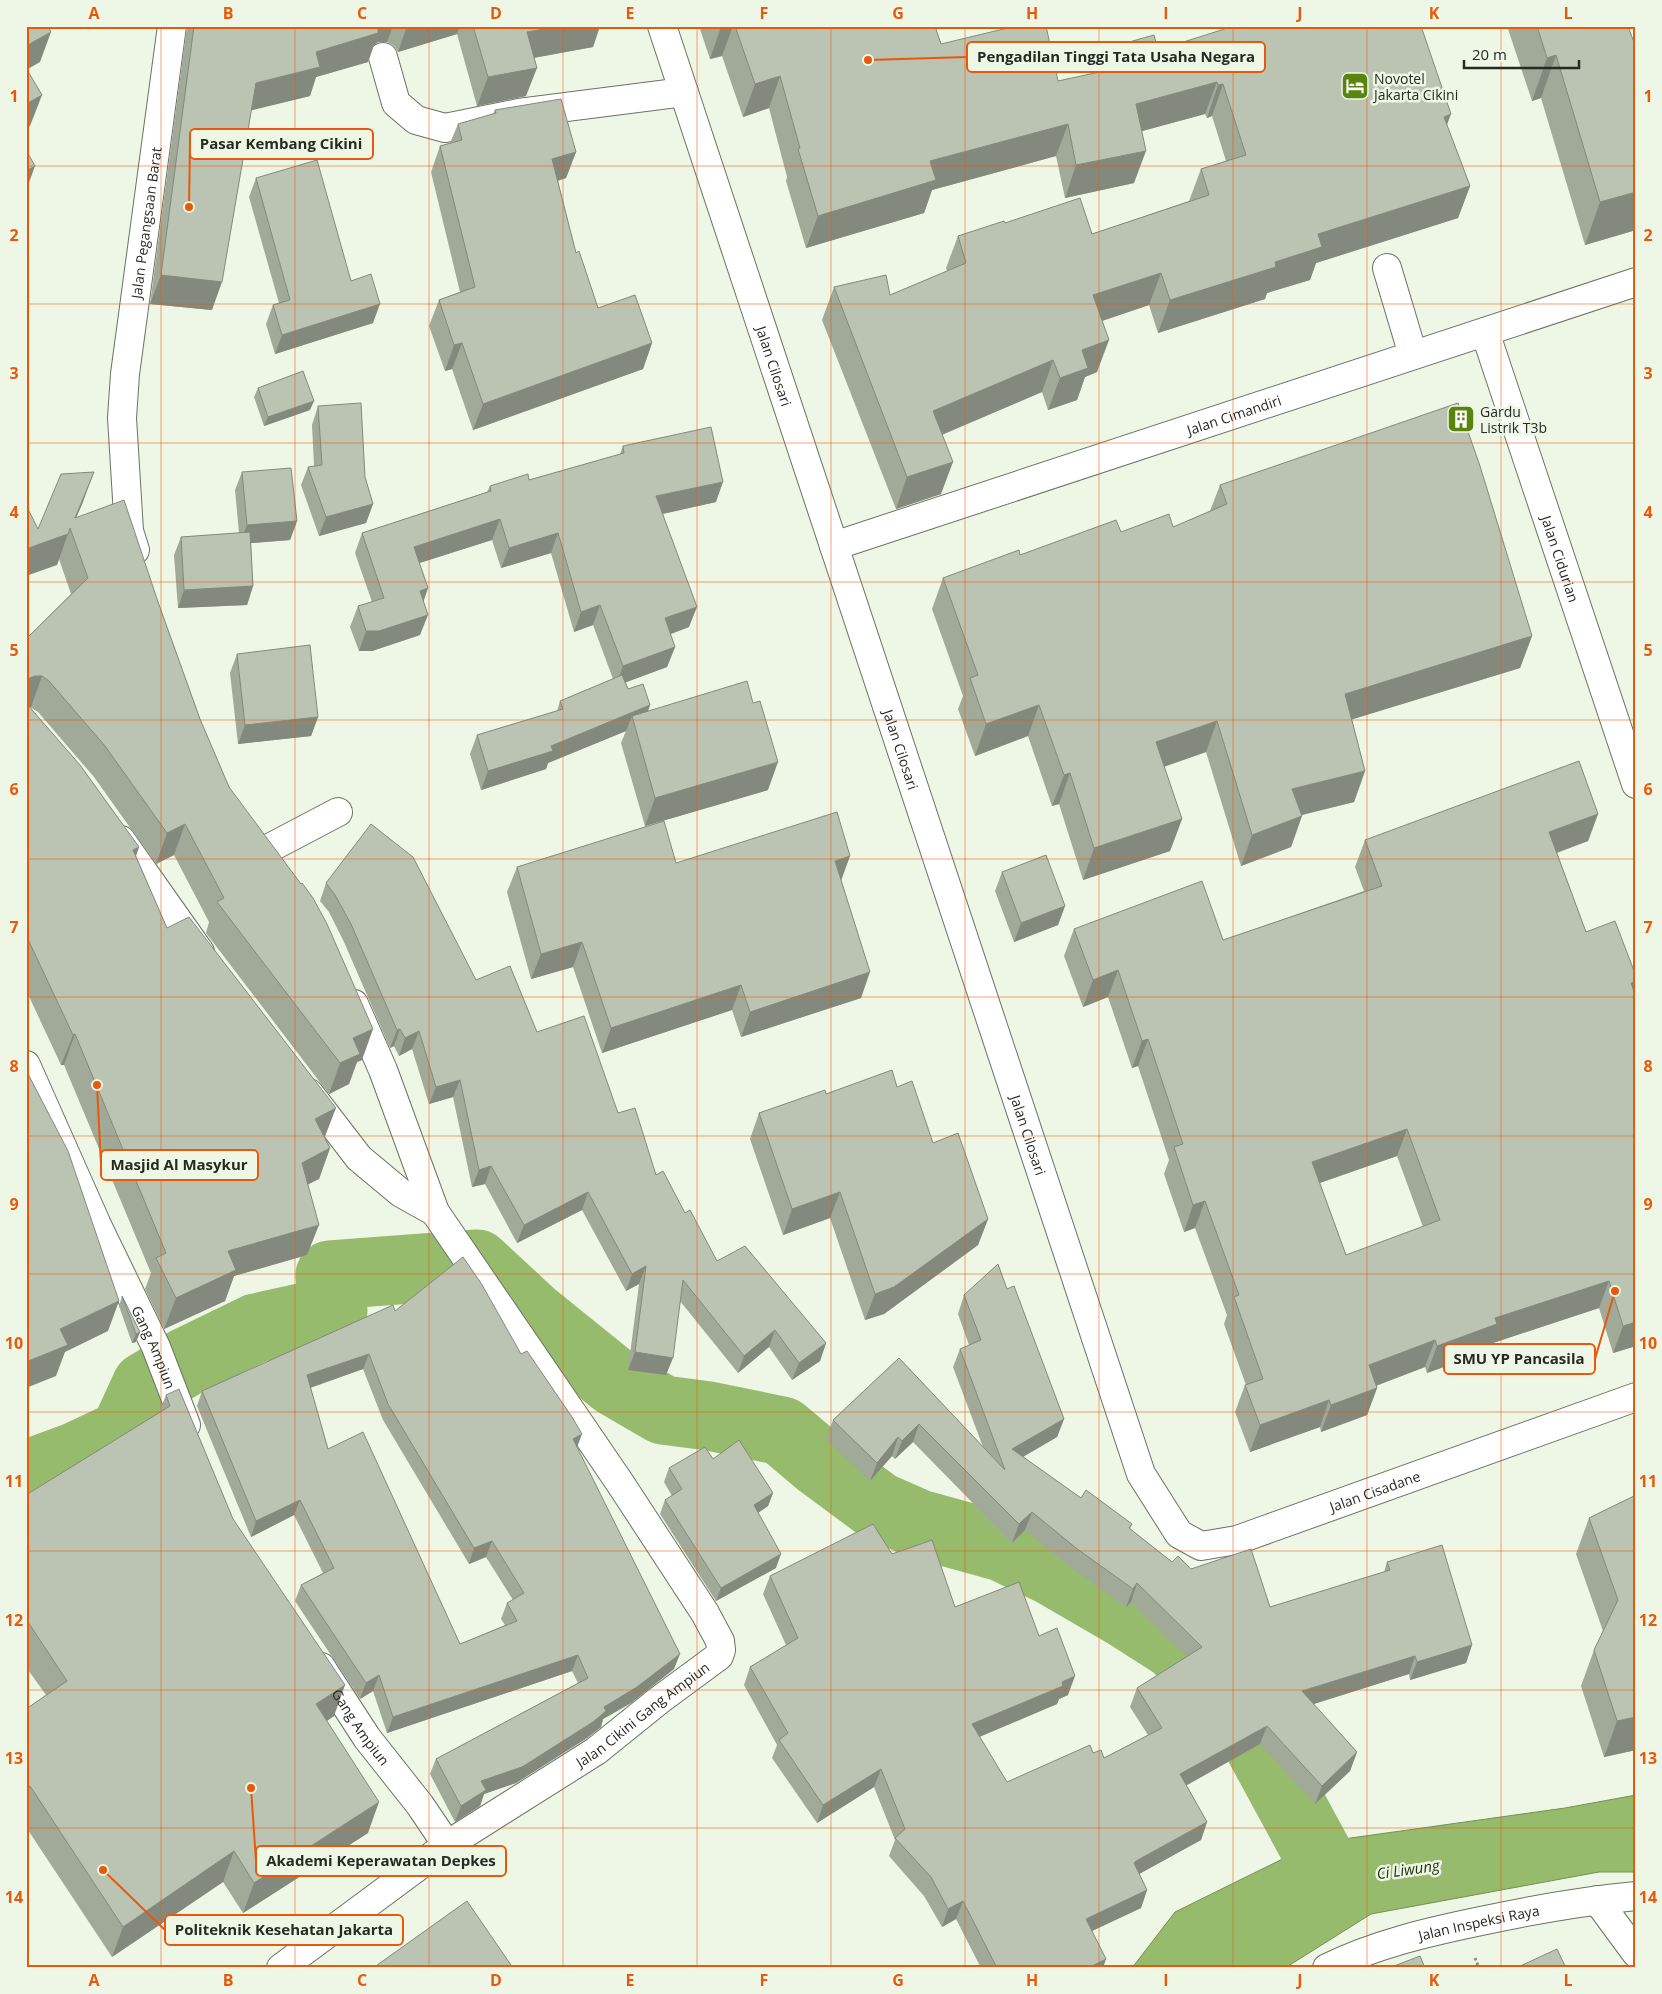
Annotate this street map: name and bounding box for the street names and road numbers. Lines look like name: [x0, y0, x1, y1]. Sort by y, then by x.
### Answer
street label: Jalan Pegangsaan Barat: [126, 146, 165, 302]
street label: Jalan Cilosari: [752, 322, 797, 408]
street label: Jalan Cimandiri: [1182, 390, 1284, 439]
street label: Jalan Cidurian: [1537, 511, 1584, 605]
street label: Jalan Cilosari: [879, 705, 923, 792]
street label: Jalan Cilosari: [1006, 1091, 1051, 1177]
street label: Gang Ampiun: [128, 1302, 181, 1391]
street label: Jalan Cisadane: [1325, 1466, 1423, 1516]
street label: Jalan Cikini Gang Ampiun: [570, 1657, 713, 1772]
street label: Gang Ampiun: [328, 1685, 394, 1769]
street label: Jalan Inspeksi Raya: [1414, 1900, 1541, 1945]

